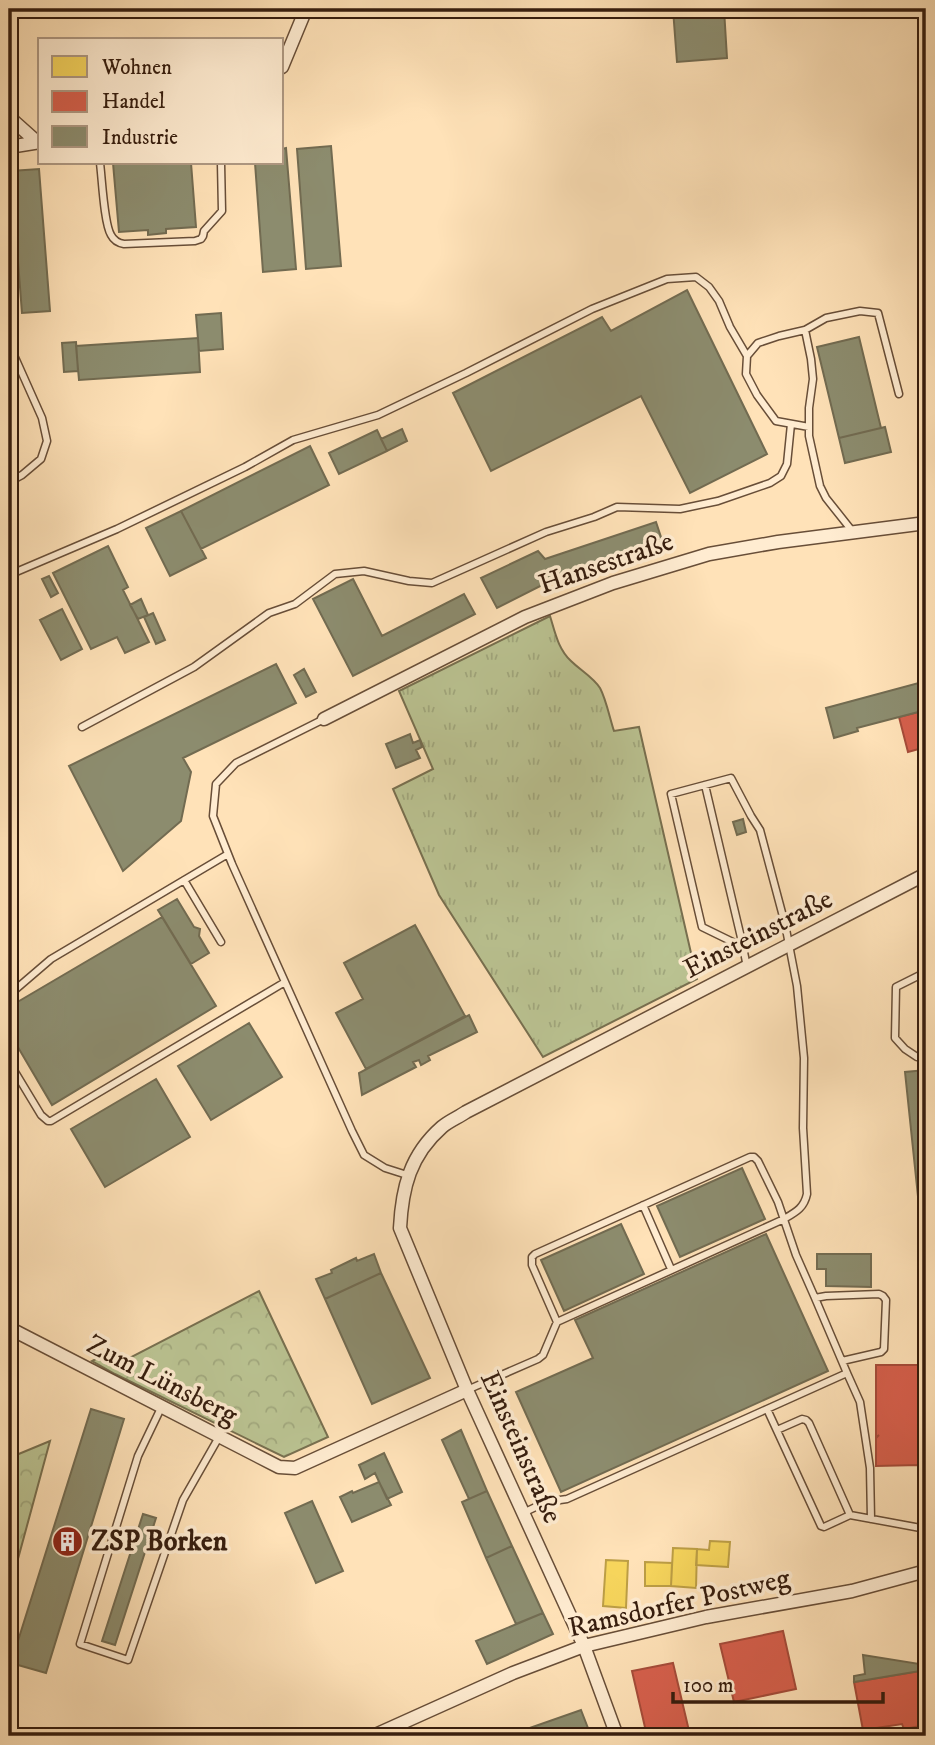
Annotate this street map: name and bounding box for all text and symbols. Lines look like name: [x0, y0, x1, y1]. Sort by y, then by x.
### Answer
legend: [38, 38, 284, 164]
text: Wohnen: [101, 55, 172, 81]
text: Handel: [102, 89, 166, 115]
text: Industrie: [102, 125, 178, 151]
street label: Hansestraße: [534, 524, 678, 602]
street label: Einsteinstraße: [678, 881, 838, 987]
street label: Zum Lünsberg: [81, 1327, 244, 1433]
street label: Einsteinstraße: [472, 1366, 570, 1528]
building icon: ZSP Borken: [51, 1524, 85, 1558]
place label: ZSP Borken: [91, 1524, 228, 1559]
street label: Ramsdorfer Postweg: [565, 1560, 794, 1646]
scale bar: [673, 1661, 883, 1705]
text: 100 m: [683, 1673, 734, 1699]

